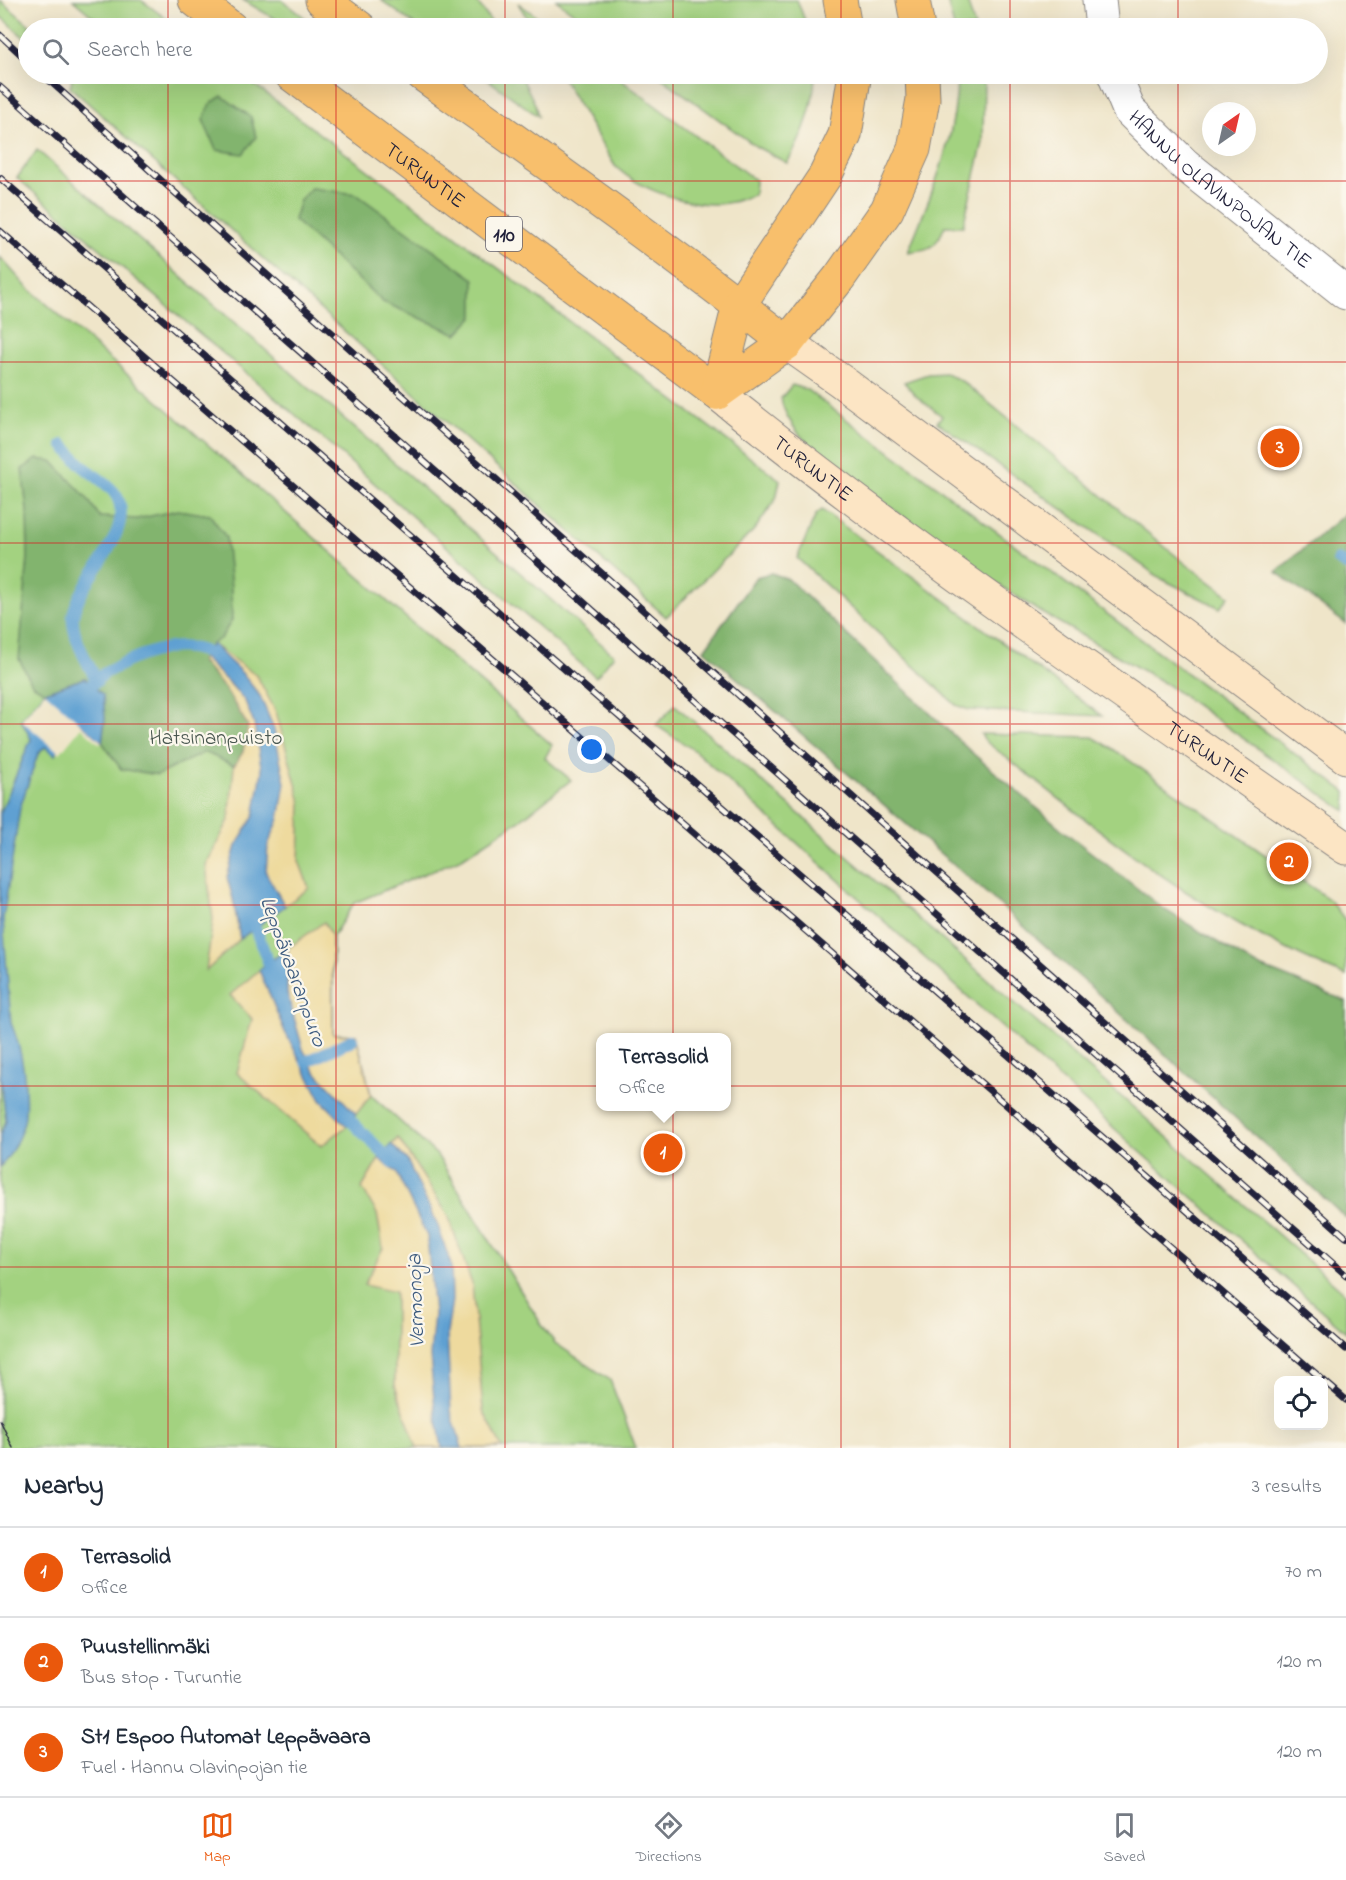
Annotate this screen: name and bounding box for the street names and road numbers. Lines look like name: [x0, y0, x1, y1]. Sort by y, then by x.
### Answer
street label: HANNU OLAVINPOJAN TIE: [1120, 104, 1317, 277]
street label: TURUNTIE: [378, 136, 471, 217]
road number: 110: [486, 217, 522, 251]
street label: TURUNTIE: [765, 429, 858, 510]
street label: TURUNTIE: [1159, 714, 1254, 793]

